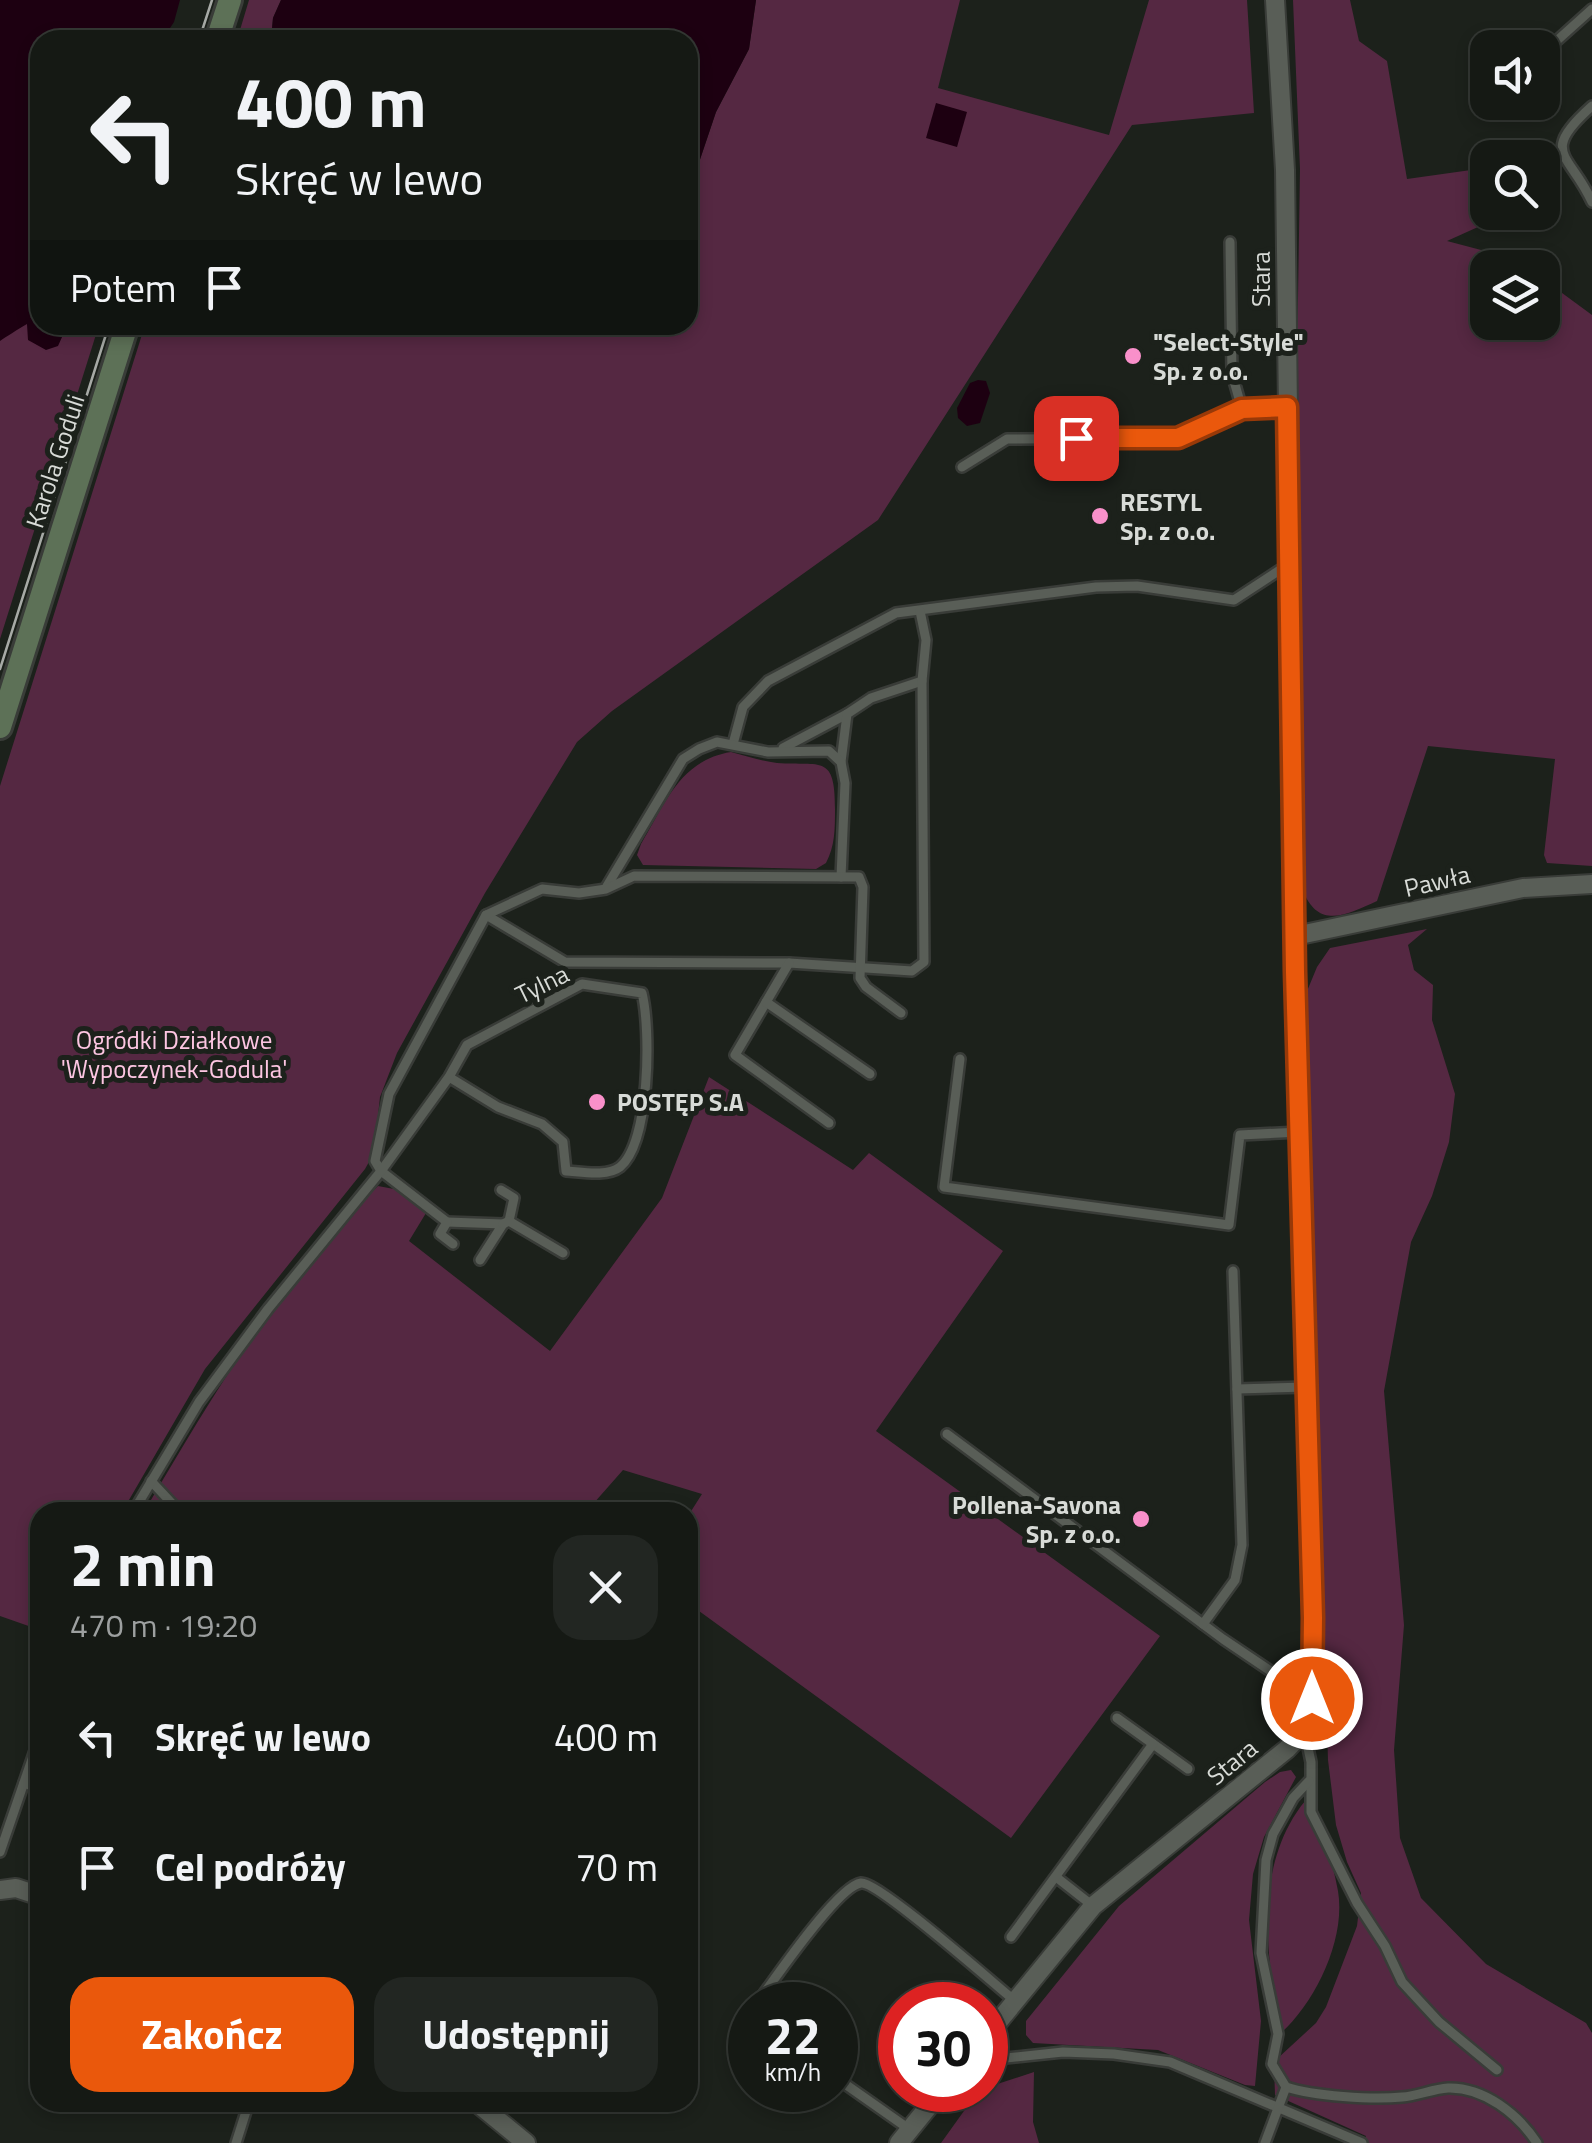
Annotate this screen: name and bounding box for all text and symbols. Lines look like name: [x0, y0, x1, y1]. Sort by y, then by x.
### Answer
map controls: [1470, 30, 1560, 340]
button: sound: [1470, 30, 1560, 120]
text: 400 m: [235, 48, 427, 154]
icon: left: [70, 70, 200, 200]
button: search: [1470, 140, 1560, 230]
text: Skręć w lewo: [235, 144, 483, 212]
button: layers: [1470, 250, 1560, 340]
street label: Stara: [1242, 251, 1280, 307]
text: Potem: [70, 259, 177, 317]
icon: arrive: [197, 260, 252, 315]
place label: "Select-Style" Sp. z o.o.: [1153, 323, 1304, 390]
marker: "Select-Style" Sp. z o.o.: [1122, 345, 1144, 367]
street label: Karola Goduli: [16, 389, 94, 533]
pin: [1034, 396, 1119, 481]
icon: arrive: [1049, 411, 1104, 466]
place label: RESTYL Sp. z o.o.: [1120, 483, 1215, 550]
marker: RESTYL Sp. z o.o.: [1089, 505, 1111, 527]
street label: Pawła: [1400, 855, 1474, 907]
street label: Tylna: [509, 955, 576, 1013]
park label: Ogródki Działkowe 'Wypoczynek-Godula': [61, 1021, 287, 1088]
place label: POSTĘP S.A: [617, 1083, 744, 1121]
marker: POSTĘP S.A: [586, 1091, 608, 1113]
place label: Pollena-Savona Sp. z o.o.: [952, 1486, 1121, 1553]
marker: Pollena-Savona Sp. z o.o.: [1130, 1508, 1152, 1530]
text: 2 min: [70, 1518, 216, 1609]
button: close: [553, 1535, 658, 1640]
text: 470 m · 19:20: [70, 1601, 257, 1649]
position arrow: [1260, 1647, 1364, 1751]
text: Skręć w lewo: [155, 1708, 371, 1766]
text: 400 m: [554, 1708, 658, 1766]
icon: left: [70, 1710, 125, 1765]
street label: Stara: [1198, 1729, 1266, 1794]
text: Cel podróży: [155, 1838, 346, 1896]
text: 70 m: [575, 1838, 658, 1896]
icon: arrive: [70, 1840, 125, 1895]
button: Zakończ: [70, 1977, 354, 2092]
button: Udostępnij: [374, 1977, 658, 2092]
speed limit sign: 30: [878, 1982, 1008, 2112]
text: 22: [765, 1997, 821, 2073]
text: km/h: [765, 2053, 821, 2091]

